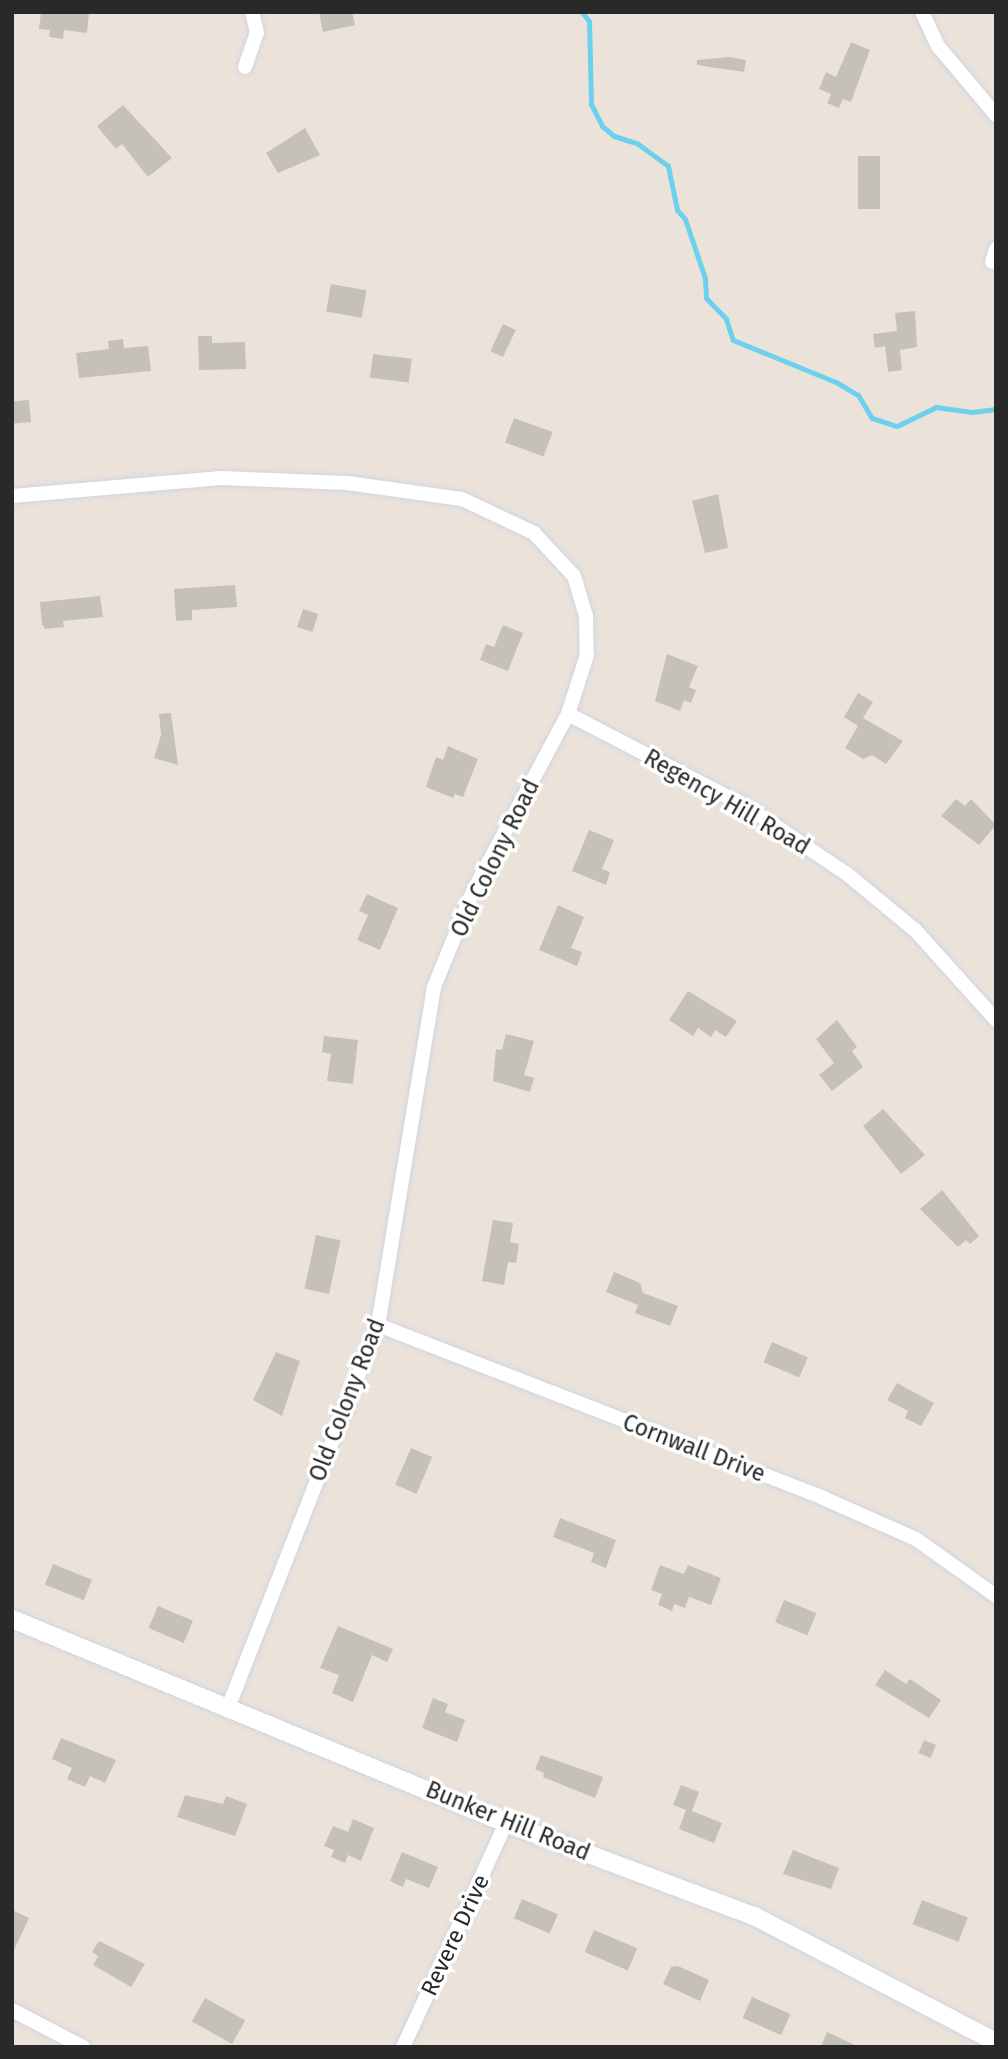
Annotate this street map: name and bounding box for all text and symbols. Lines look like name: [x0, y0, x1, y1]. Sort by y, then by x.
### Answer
street label: Regency Hill Road: [639, 743, 815, 861]
street label: Old Colony Road: [445, 775, 545, 941]
street label: Old Colony Road: [303, 1315, 391, 1485]
street label: Cornwall Drive: [619, 1408, 769, 1488]
street label: Bunker Hill Road: [422, 1775, 594, 1867]
street label: Revere Drive: [415, 1870, 495, 2000]

